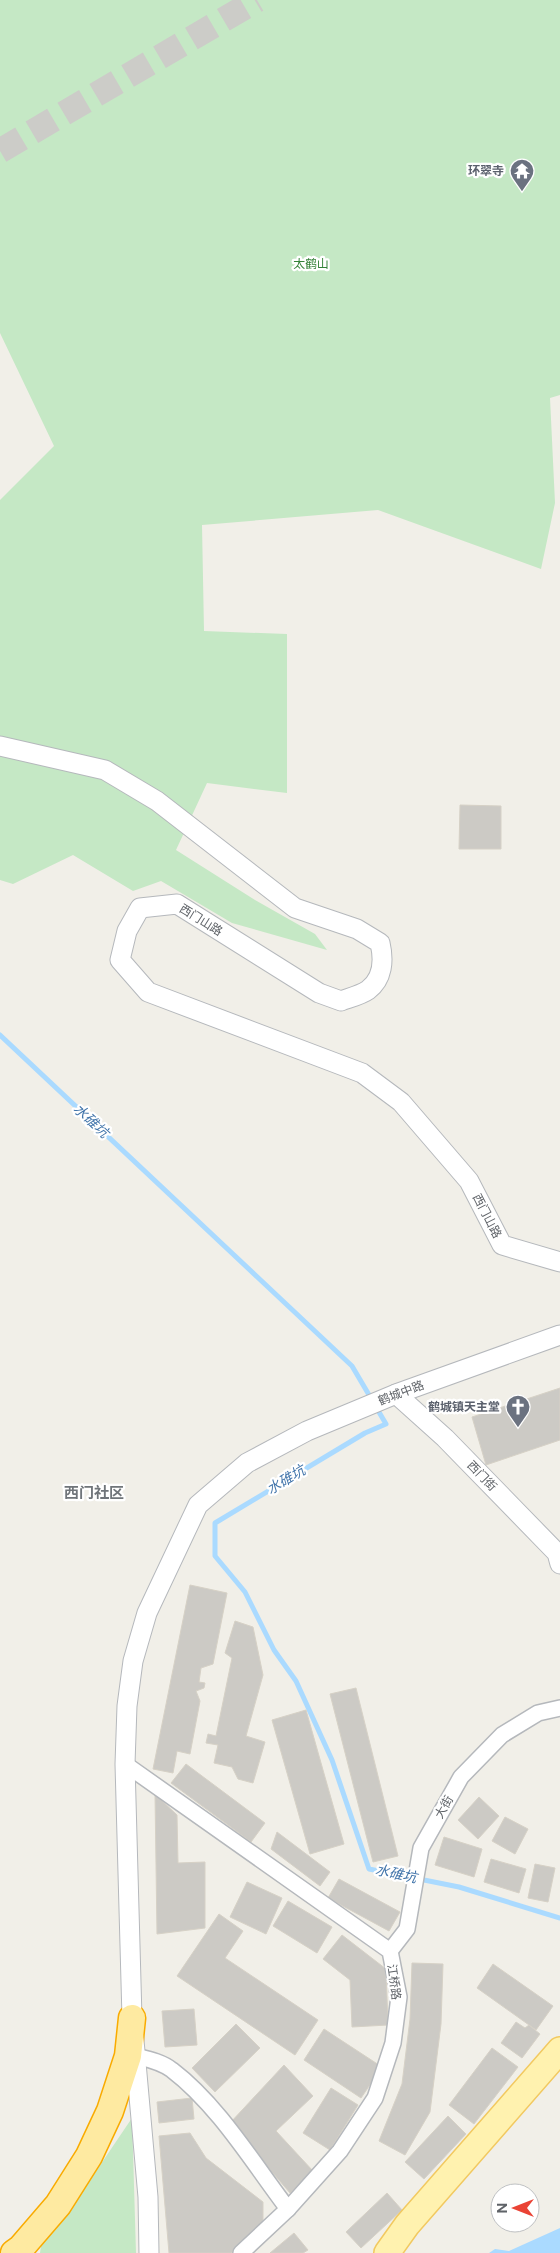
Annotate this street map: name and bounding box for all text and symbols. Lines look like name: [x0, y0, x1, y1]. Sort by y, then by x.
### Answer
temple icon: 环翠寺: [509, 158, 535, 192]
place label: 环翠寺: [468, 164, 504, 178]
park label: 太鹤山: [293, 257, 329, 271]
street label: 西门山路: [177, 901, 225, 939]
water label: 水碓坑: [70, 1100, 114, 1143]
street label: 西门山路: [470, 1191, 504, 1241]
street label: 鹤城中路: [376, 1378, 426, 1408]
church icon: 鹤城镇天主堂: [505, 1394, 531, 1428]
place label: 鹤城镇天主堂: [428, 1400, 500, 1414]
street label: 西门街: [464, 1458, 500, 1494]
water label: 水碓坑: [264, 1461, 310, 1498]
district label: 西门社区: [64, 1484, 124, 1502]
street label: 大街: [432, 1793, 456, 1821]
water label: 水碓坑: [374, 1861, 420, 1887]
street label: 江桥路: [385, 1963, 403, 2001]
north arrow: [490, 2183, 540, 2233]
text: N: [494, 2203, 511, 2213]

